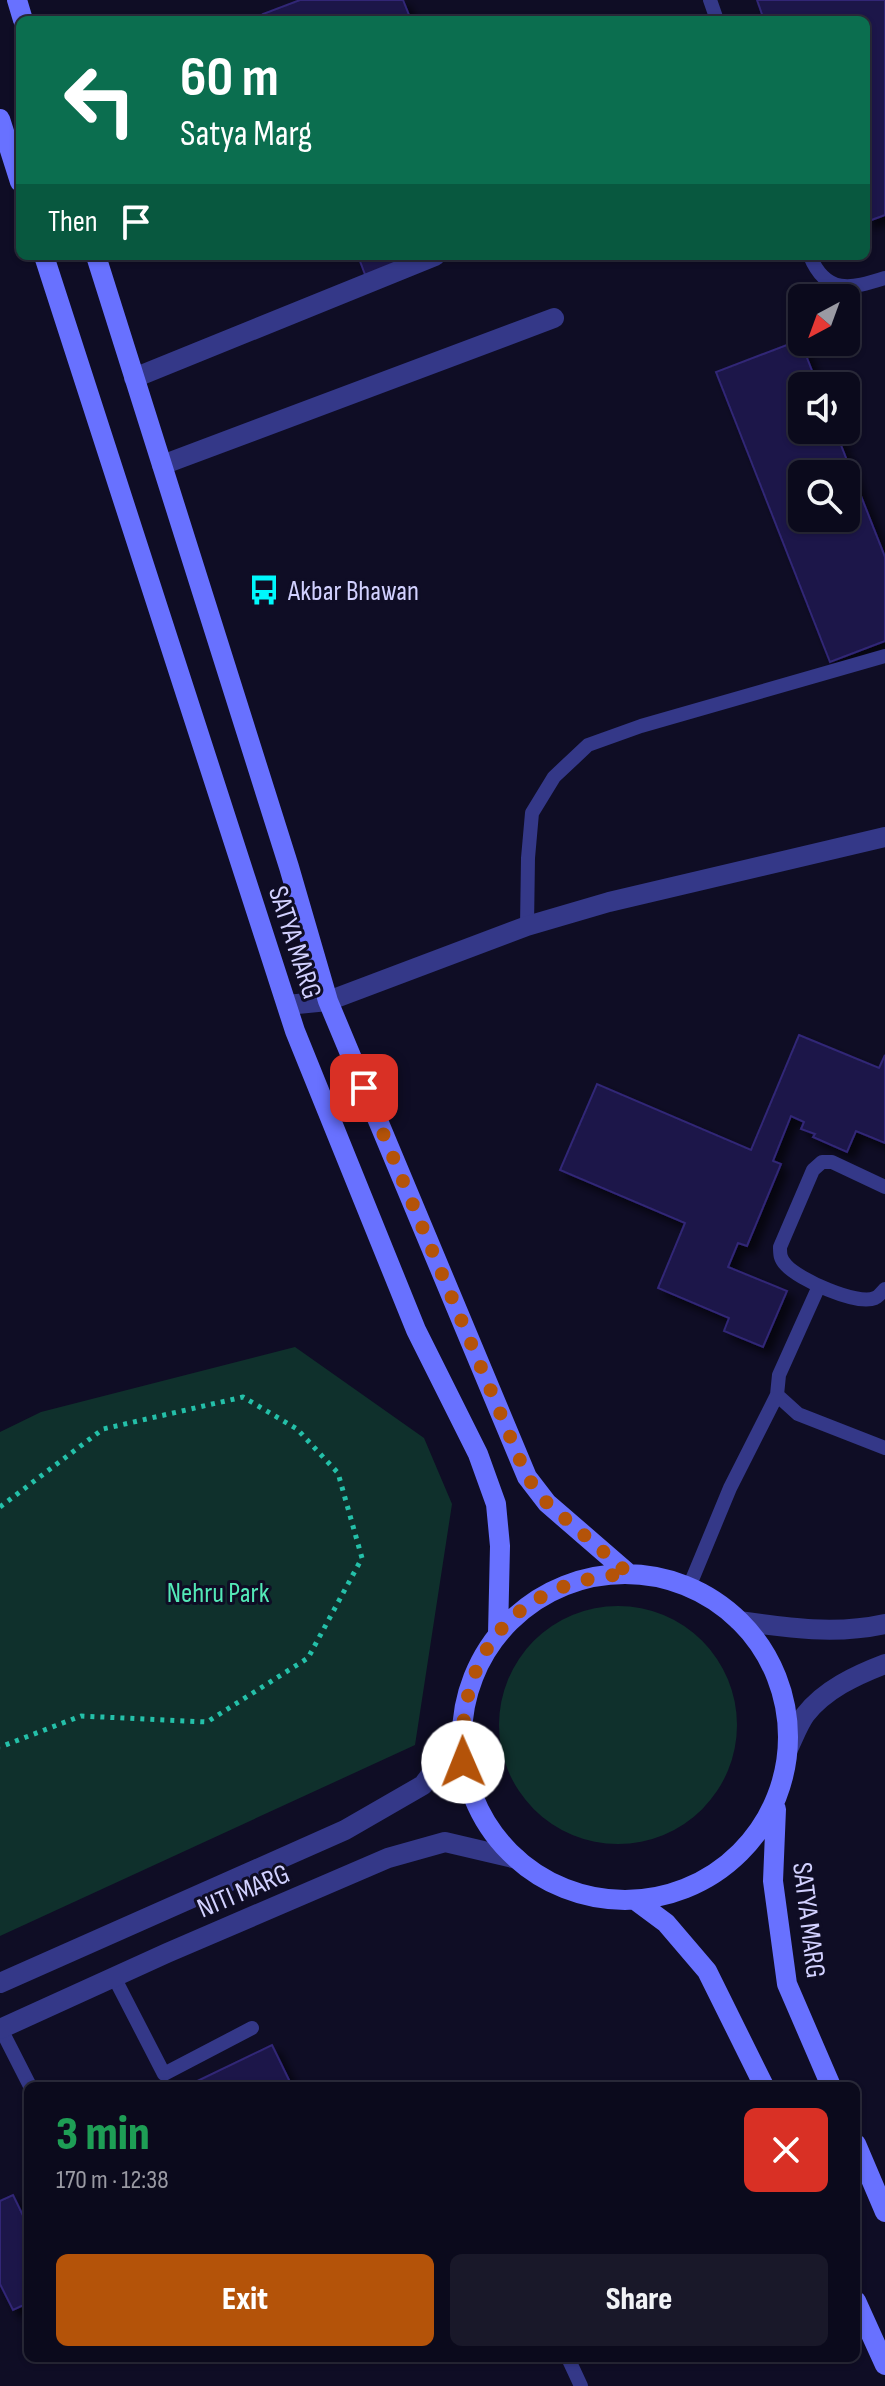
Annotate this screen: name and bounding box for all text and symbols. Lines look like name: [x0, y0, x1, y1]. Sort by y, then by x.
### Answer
text: 60 m: [180, 45, 279, 112]
icon: left: [48, 48, 152, 152]
text: Satya Marg: [180, 113, 312, 156]
icon: arrive: [114, 200, 158, 244]
text: Then: [48, 204, 98, 240]
north arrow: [788, 284, 860, 356]
map controls: [788, 284, 860, 532]
button: sound: [788, 372, 860, 444]
button: search: [788, 460, 860, 532]
bus stop icon: Akbar Bhawan: [247, 573, 281, 607]
place label: Akbar Bhawan: [287, 575, 419, 608]
street label: SATYA MARG: [261, 882, 328, 1003]
pin: [330, 1054, 398, 1122]
icon: arrive: [342, 1066, 386, 1110]
park label: Nehru Park: [167, 1577, 270, 1610]
position arrow: [421, 1720, 505, 1804]
street label: NITI MARG: [193, 1857, 295, 1925]
street label: SATYA MARG: [785, 1860, 832, 1980]
text: 3 min: [56, 2106, 150, 2163]
button: close: [744, 2108, 828, 2192]
text: 170 m · 12:38: [56, 2165, 169, 2196]
button: Exit: [56, 2254, 434, 2346]
button: Share: [450, 2254, 828, 2346]

